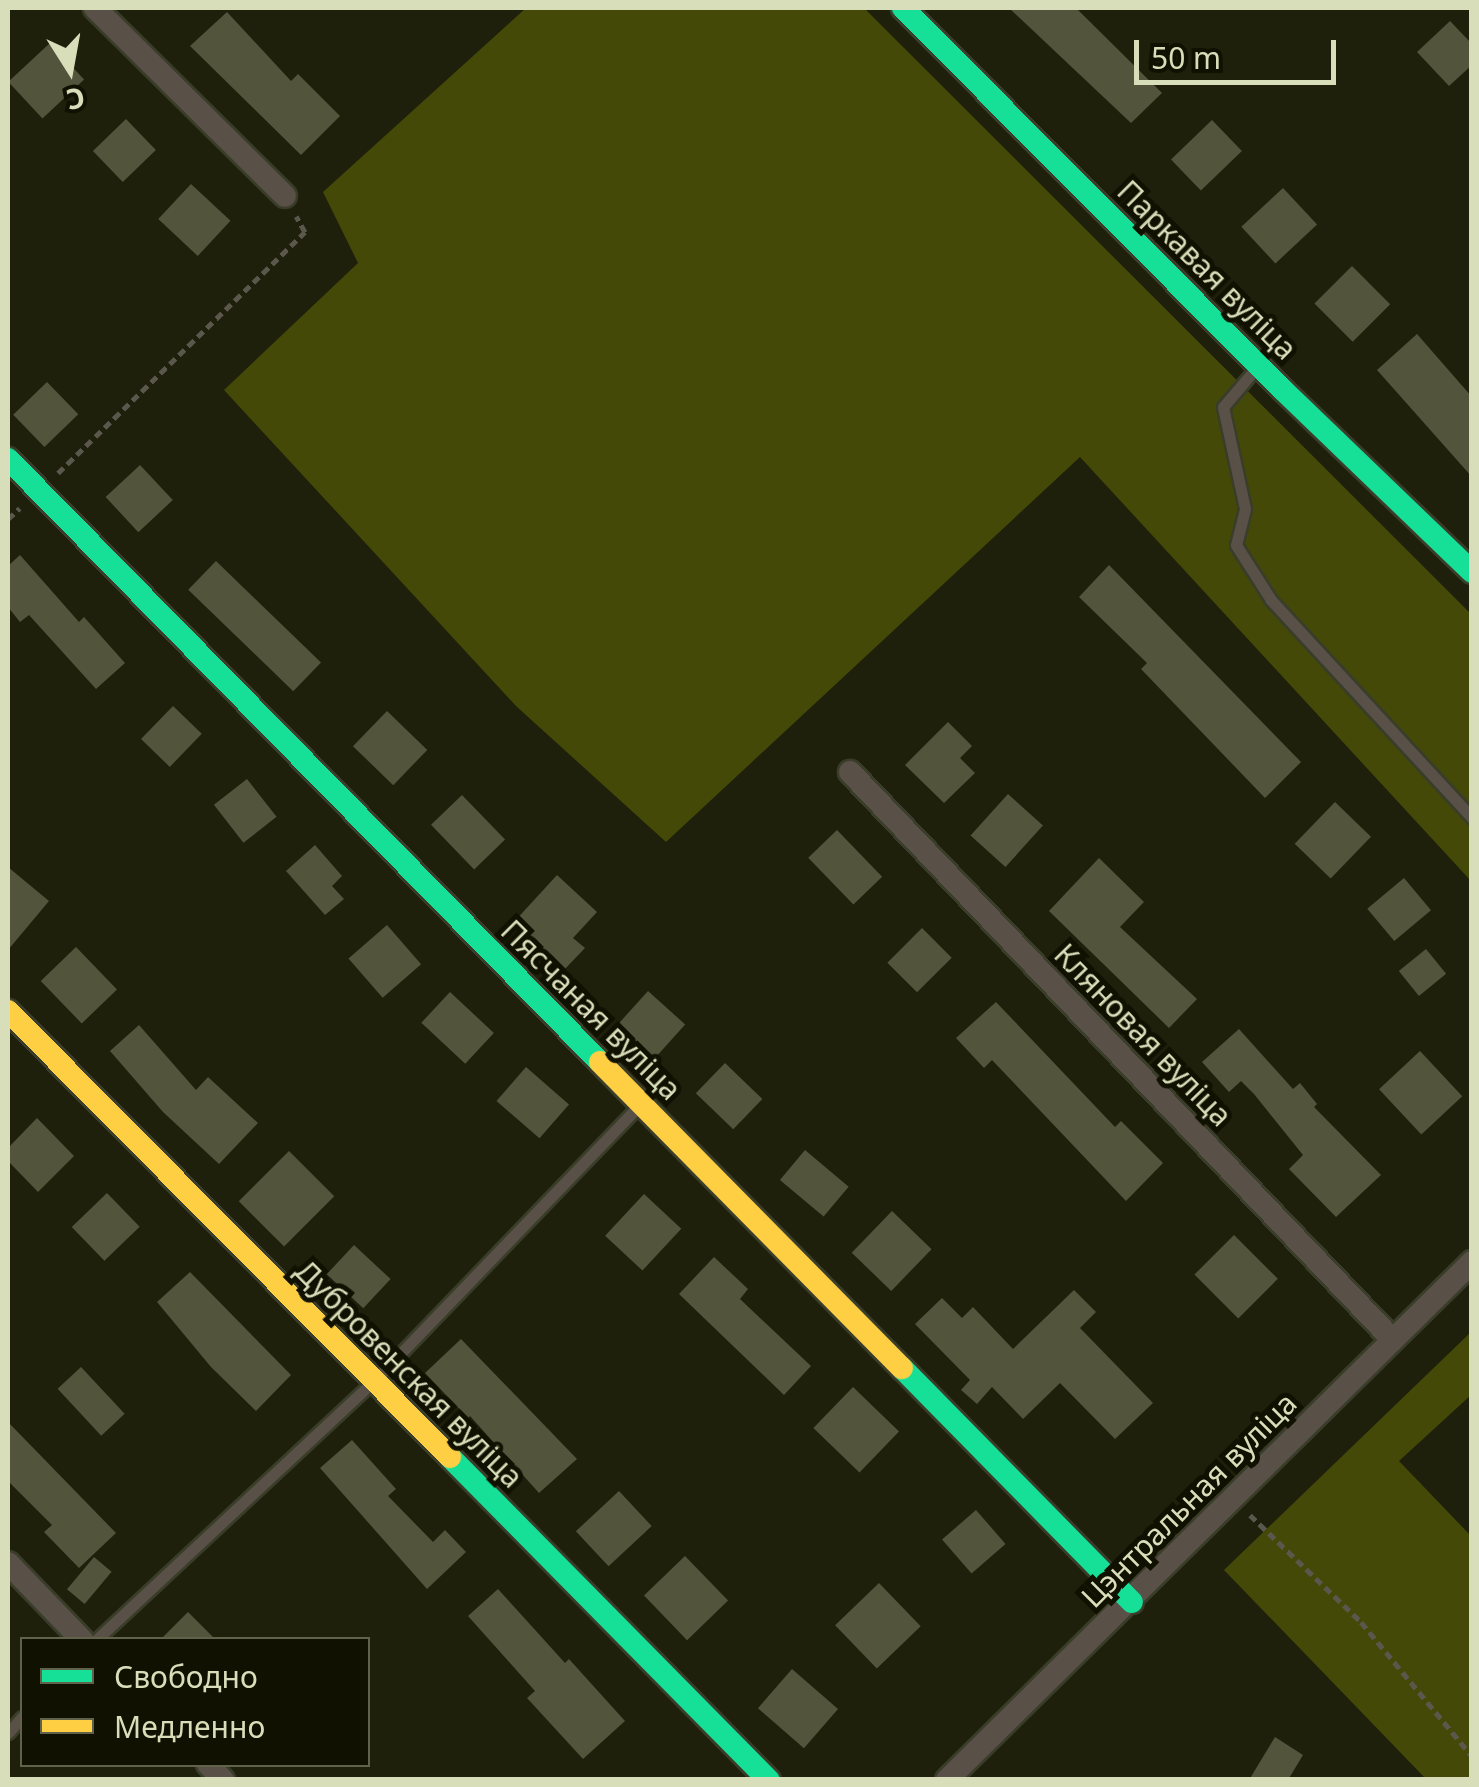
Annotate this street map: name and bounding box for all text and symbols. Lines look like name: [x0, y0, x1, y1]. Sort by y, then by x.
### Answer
north arrow: [20, 20, 120, 120]
scale bar: [1139, 20, 1342, 82]
text: 50 m: [1151, 37, 1221, 78]
text: С: [63, 79, 88, 120]
street label: Паркавая вуліца: [1110, 173, 1304, 367]
street label: Пясчаная вуліца: [494, 913, 688, 1107]
street label: Кляновая вуліца: [1047, 936, 1239, 1134]
street label: Дубровенская вуліца: [288, 1253, 530, 1495]
street label: Цэнтральная вуліца: [1074, 1385, 1304, 1615]
legend: [20, 1637, 370, 1767]
text: Свободно: [114, 1656, 258, 1697]
text: Медленно: [114, 1706, 265, 1747]

